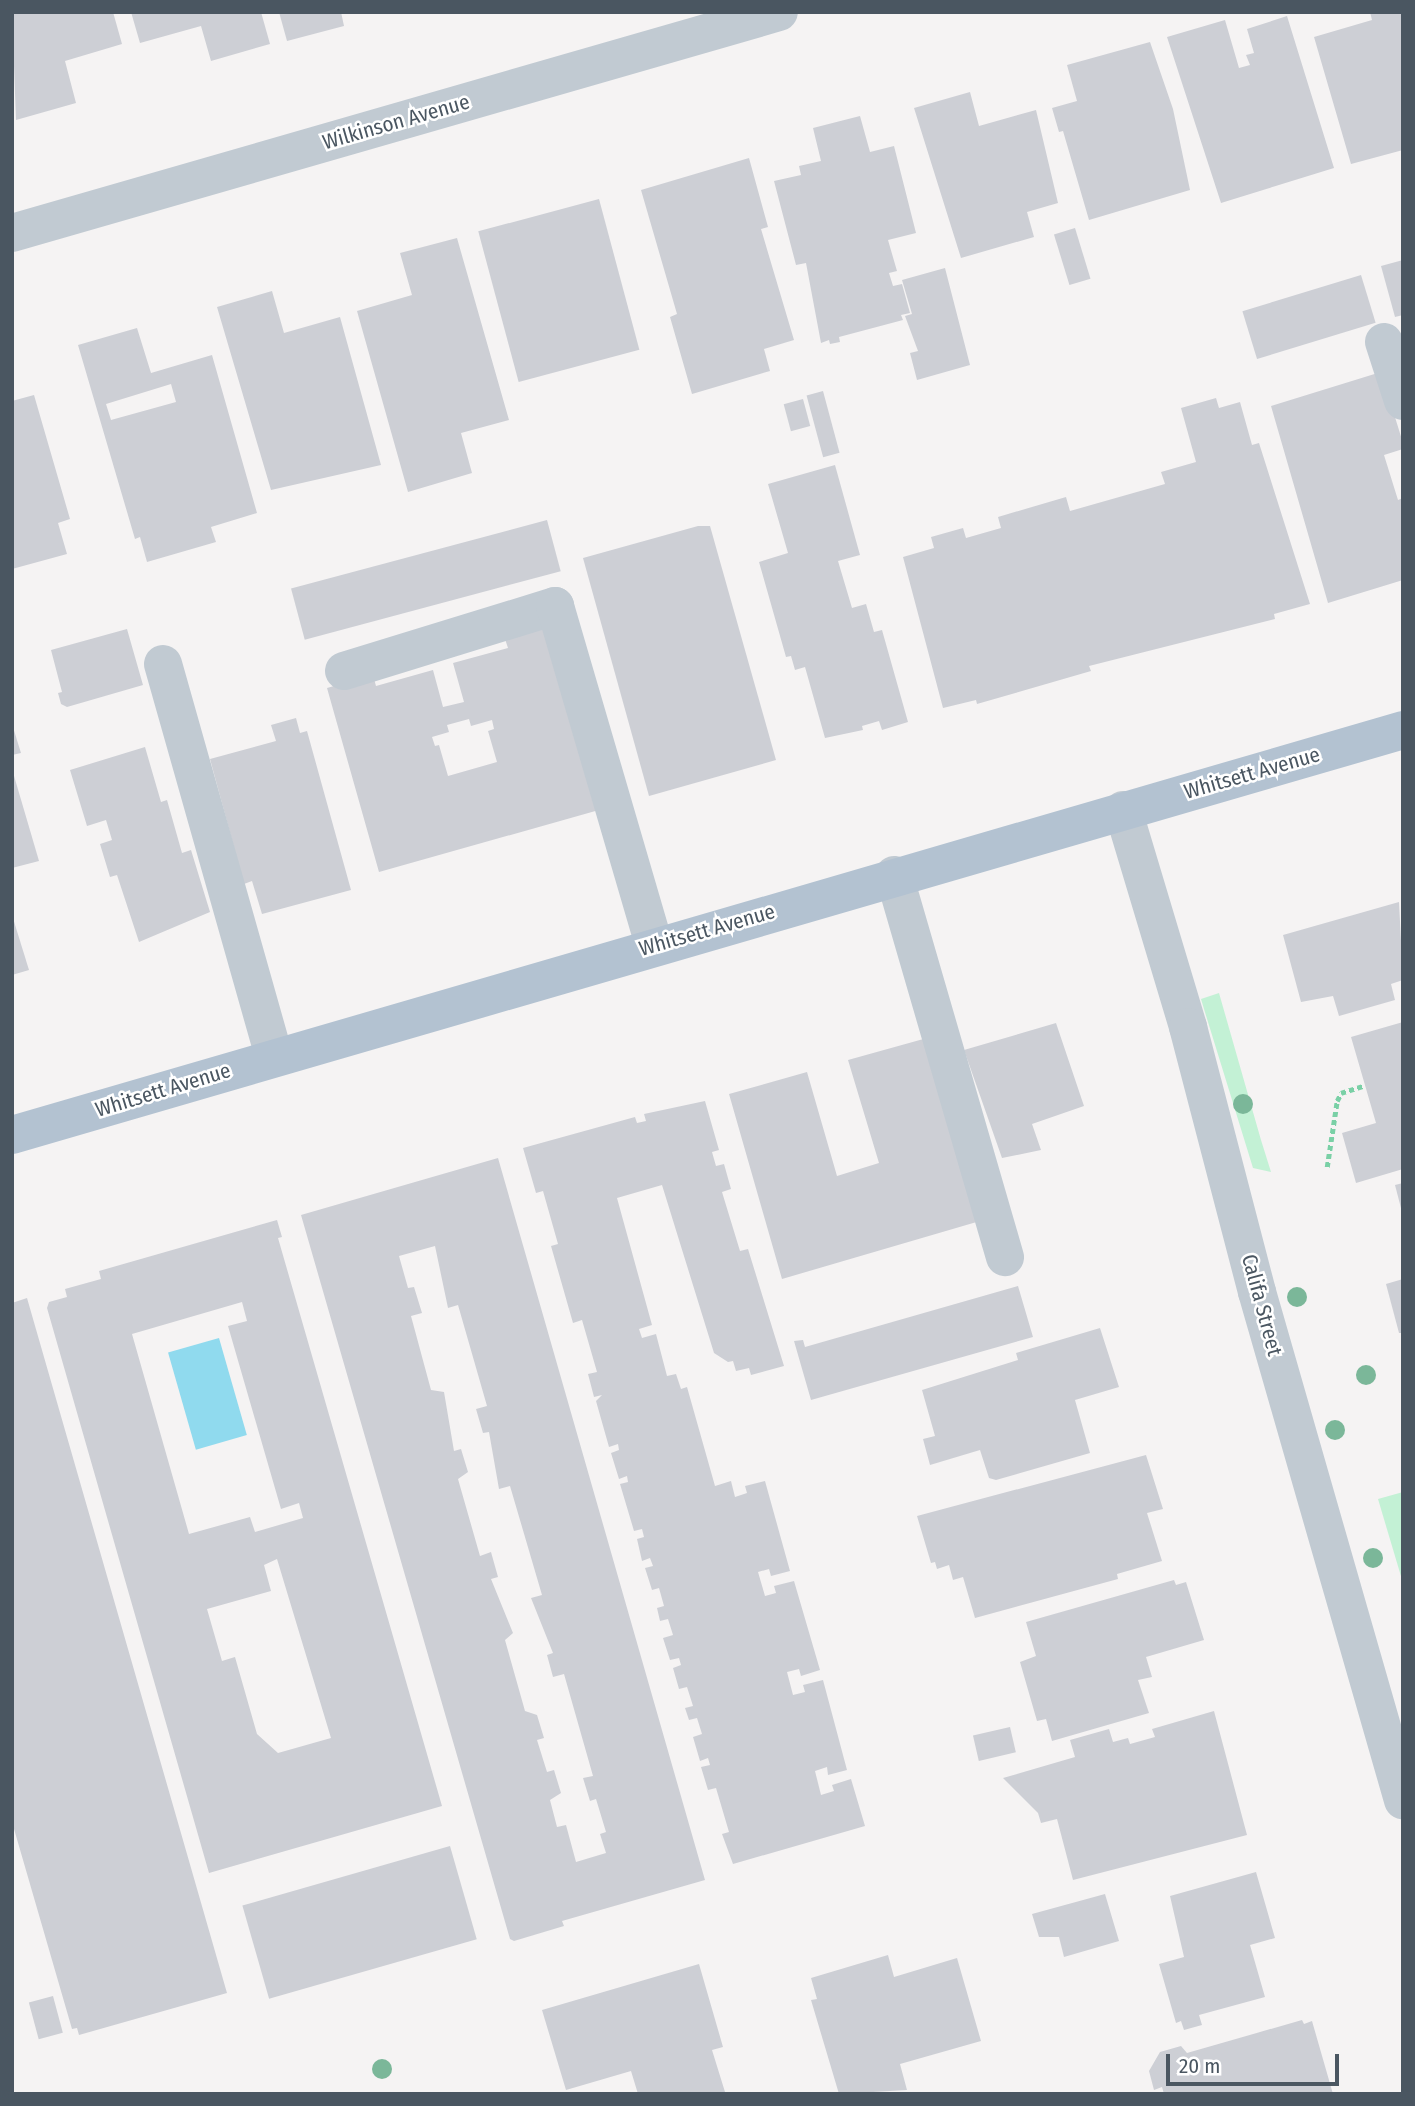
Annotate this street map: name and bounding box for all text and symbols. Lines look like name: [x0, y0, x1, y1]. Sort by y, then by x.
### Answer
street label: Wilkinson Avenue: [320, 89, 472, 155]
street label: Whitsett Avenue: [1181, 742, 1323, 804]
street label: Whitsett Avenue: [636, 899, 778, 961]
street label: Whitsett Avenue: [92, 1057, 234, 1123]
street label: Califa Street: [1236, 1251, 1288, 1359]
scale bar: [1170, 2039, 1343, 2084]
text: 20 m: [1179, 2053, 1220, 2079]

